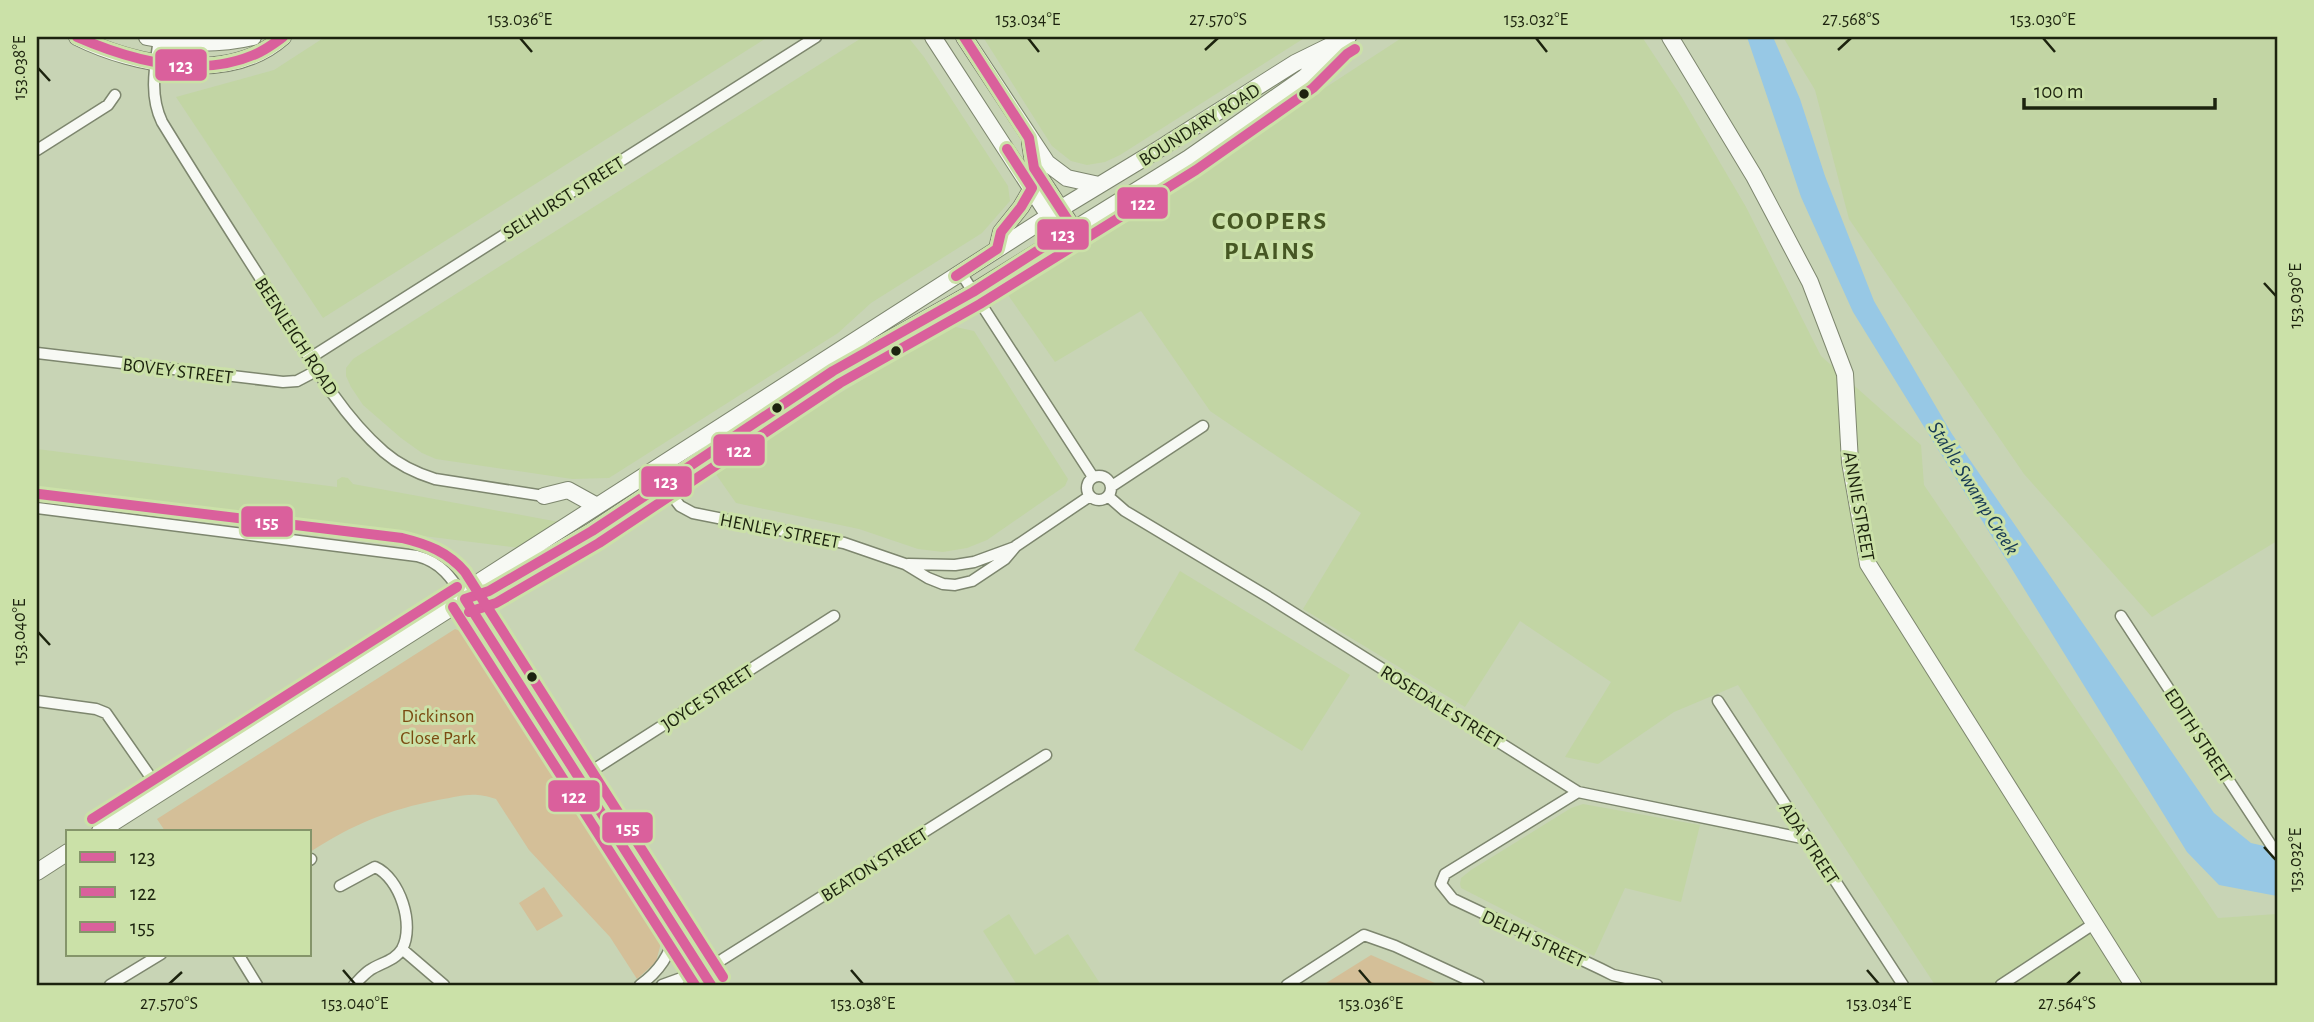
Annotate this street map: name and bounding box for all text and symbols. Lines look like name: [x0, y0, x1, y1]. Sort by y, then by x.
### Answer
text: 153.036°E: [488, 11, 553, 29]
text: 153.034°E: [996, 11, 1061, 29]
text: 27.570°S: [1189, 11, 1247, 29]
text: 153.032°E: [1504, 11, 1568, 29]
text: 27.568°S: [1822, 11, 1880, 29]
text: 153.030°E: [2010, 11, 2076, 29]
text: 153.038°E: [11, 35, 29, 100]
line badge: 123: [154, 48, 208, 82]
text: 123: [169, 57, 193, 76]
scale bar: [2024, 66, 2214, 110]
street label: BOUNDARY ROAD: [1136, 80, 1264, 170]
text: 100 m: [2034, 81, 2084, 102]
unlabelled marker: [1297, 87, 1311, 101]
street label: SELHURST STREET: [500, 153, 628, 243]
line badge: 122: [1116, 186, 1169, 220]
text: 122: [1131, 195, 1155, 214]
district label: COOPERS PLAINS: [1212, 208, 1328, 264]
line badge: 123: [1036, 218, 1090, 251]
text: 123: [1051, 226, 1075, 245]
text: 153.030°E: [2287, 263, 2305, 329]
street label: BEENLEIGH ROAD: [251, 274, 341, 399]
unlabelled marker: [889, 344, 903, 358]
street label: BOVEY STREET: [121, 355, 234, 388]
unlabelled marker: [770, 401, 784, 415]
water label: Stable Swamp Creek: [1923, 418, 2023, 559]
line badge: 122: [712, 433, 766, 467]
text: 122: [727, 442, 751, 461]
street label: ANNIE STREET: [1840, 450, 1877, 562]
line badge: 123: [640, 465, 693, 498]
text: 123: [654, 473, 678, 492]
line badge: 155: [240, 505, 294, 538]
street label: HENLEY STREET: [718, 511, 841, 552]
text: 155: [255, 513, 279, 532]
text: 153.040°E: [11, 598, 29, 665]
street label: JOYCE STREET: [659, 662, 757, 735]
street label: ROSEDALE STREET: [1377, 662, 1506, 752]
unlabelled marker: [525, 670, 539, 684]
street label: EDITH STREET: [2160, 685, 2235, 786]
park label: Dickinson Close Park: [400, 707, 476, 748]
line badge: 122: [547, 779, 601, 813]
text: 122: [562, 788, 586, 807]
street label: ADA STREET: [1775, 800, 1842, 888]
line badge: 155: [601, 811, 654, 844]
text: 155: [616, 819, 640, 838]
street label: BEATON STREET: [818, 825, 932, 906]
text: 153.032°E: [2287, 828, 2305, 892]
legend: [66, 830, 312, 956]
text: 123: [130, 847, 155, 868]
text: 122: [130, 883, 156, 904]
street label: DELPH STREET: [1479, 907, 1588, 972]
text: 155: [130, 917, 155, 938]
text: 27.570°S: [140, 995, 198, 1013]
text: 153.040°E: [322, 995, 389, 1013]
text: 153.038°E: [831, 995, 896, 1013]
text: 153.036°E: [1339, 995, 1404, 1013]
text: 153.034°E: [1847, 995, 1912, 1013]
text: 27.564°S: [2038, 995, 2096, 1013]

